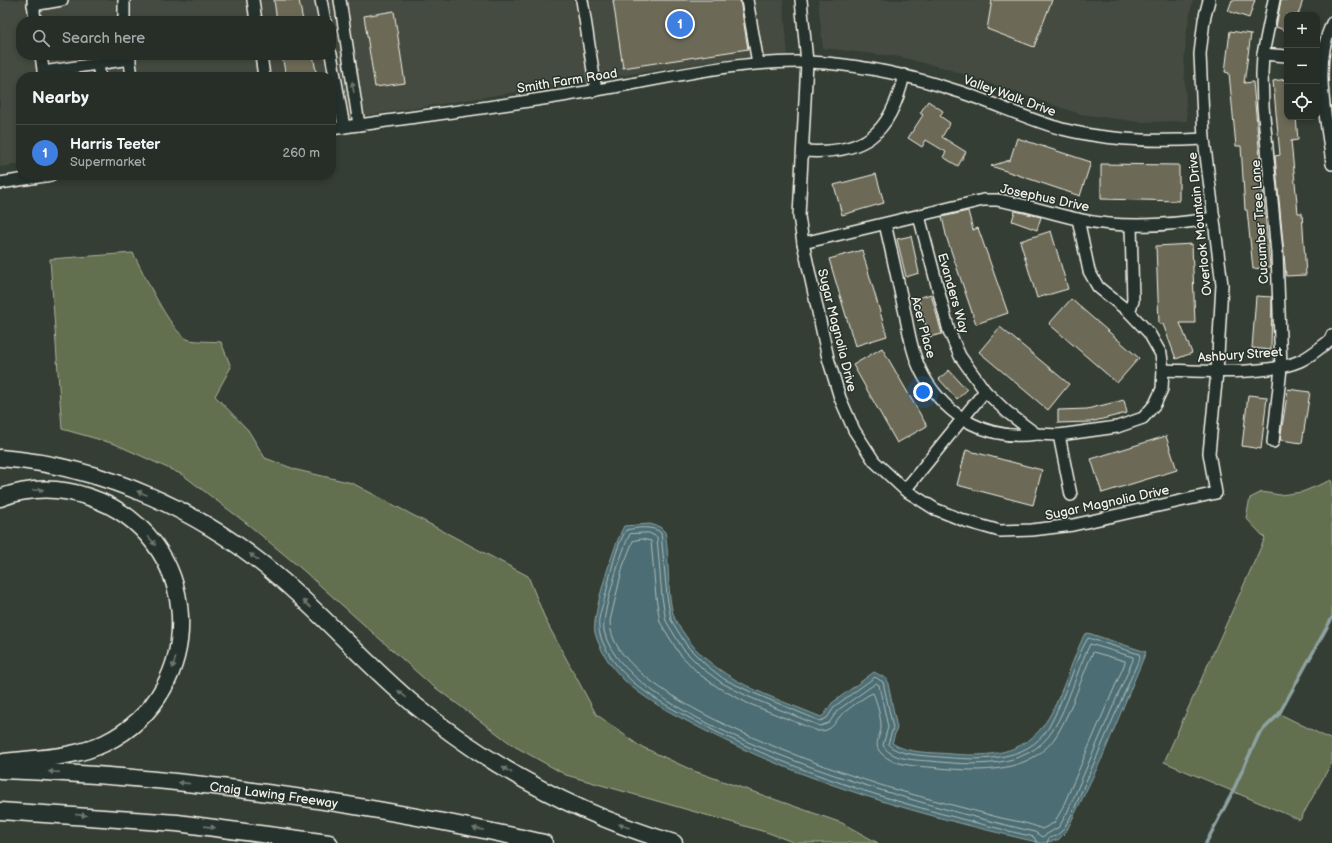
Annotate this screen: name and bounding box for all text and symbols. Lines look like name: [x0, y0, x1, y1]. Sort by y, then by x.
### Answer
pin: 1: [667, 9, 693, 39]
map controls: [1284, 12, 1320, 120]
button: +: [1284, 12, 1320, 48]
search box: [16, 16, 336, 60]
icon: search: [30, 27, 52, 49]
text: Search here: [62, 29, 145, 48]
button: −: [1284, 48, 1320, 84]
street label: Smith Farm Road: [516, 65, 619, 97]
street label: Valley Walk Drive: [961, 72, 1058, 120]
one-way arrow: [350, 80, 356, 93]
button: locate: [1284, 84, 1320, 120]
text: Nearby: [32, 88, 89, 108]
text: Harris Teeter: [70, 135, 160, 154]
text: 1: [42, 145, 48, 161]
text: 260 m: [282, 145, 320, 161]
street label: Overlook Mountain Drive: [1184, 151, 1215, 297]
text: Supermarket: [70, 154, 146, 170]
street label: Cucumber Tree Lane: [1248, 159, 1272, 285]
street label: Josephus Drive: [999, 181, 1091, 215]
street label: Evanders Way: [934, 251, 972, 335]
street label: Sugar Magnolia Drive: [814, 267, 860, 394]
street label: Acer Place: [907, 295, 939, 360]
street label: Ashbury Street: [1197, 344, 1283, 366]
your location: [913, 382, 933, 402]
street label: Sugar Magnolia Drive: [1044, 482, 1171, 524]
one-way arrow: [32, 486, 44, 493]
one-way arrow: [135, 489, 147, 495]
one-way arrow: [147, 536, 156, 546]
one-way arrow: [249, 553, 259, 561]
one-way arrow: [302, 599, 312, 609]
one-way arrow: [171, 658, 177, 670]
one-way arrow: [396, 689, 407, 698]
one-way arrow: [501, 766, 513, 773]
one-way arrow: [48, 769, 60, 776]
street label: Craig Lawing Freeway: [209, 779, 339, 812]
one-way arrow: [178, 780, 190, 787]
one-way arrow: [75, 812, 87, 819]
one-way arrow: [617, 823, 629, 829]
one-way arrow: [204, 824, 216, 830]
one-way arrow: [472, 826, 484, 832]

